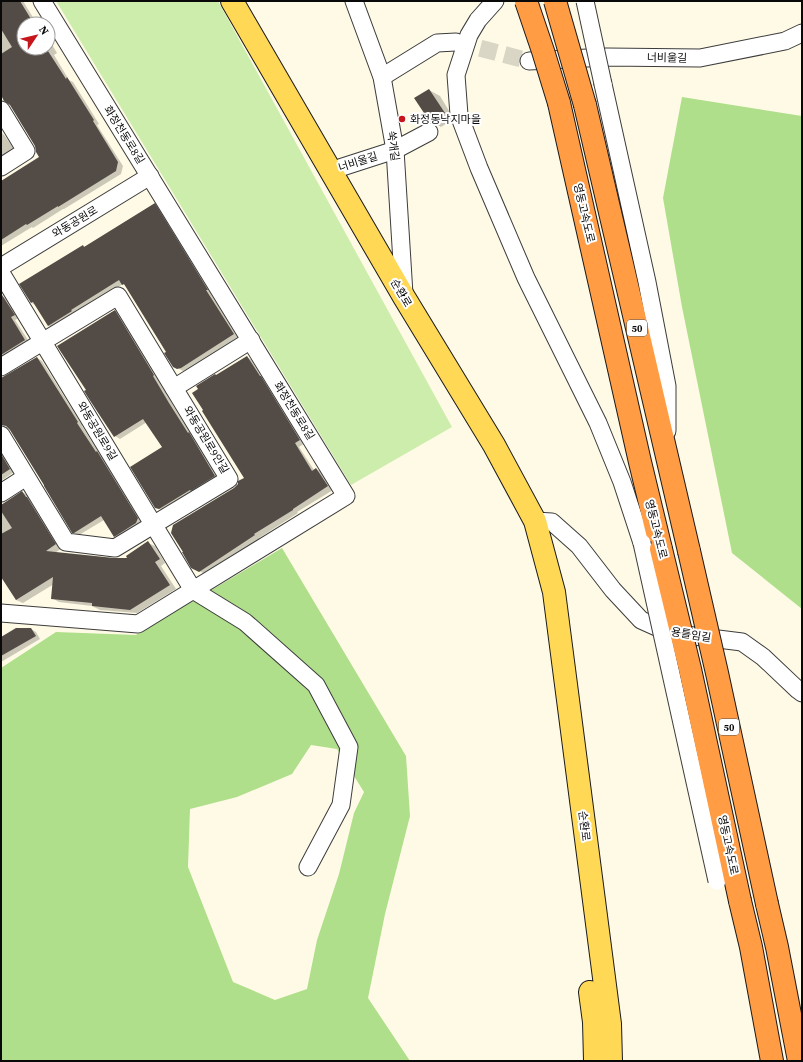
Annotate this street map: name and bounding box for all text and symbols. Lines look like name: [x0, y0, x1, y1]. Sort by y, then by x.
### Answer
north arrow: [16, 16, 56, 56]
text: N: [35, 23, 52, 38]
street label: 너비울길: [647, 50, 687, 66]
street label: 화정천동로8길: [100, 103, 148, 167]
place label: 화정동낙지마을: [410, 112, 481, 127]
marker: 화정동낙지마을: [397, 114, 407, 124]
street label: 쑥개길: [383, 130, 403, 162]
street label: 너비울길: [336, 149, 380, 175]
street label: 영동고속도로: [570, 182, 598, 244]
street label: 와동공원로: [49, 203, 101, 241]
street label: 순환로: [387, 276, 415, 310]
road number: 50: [627, 320, 647, 336]
street label: 화정천동로8길: [270, 379, 318, 443]
street label: 와동공원로9길: [74, 399, 120, 463]
street label: 와동공원로9안길: [180, 403, 232, 477]
street label: 영동고속도로: [641, 498, 671, 560]
street label: 용틀임길: [670, 624, 712, 646]
road number: 50: [719, 719, 739, 735]
street label: 순환로: [575, 810, 593, 842]
street label: 영동고속도로: [714, 814, 742, 876]

